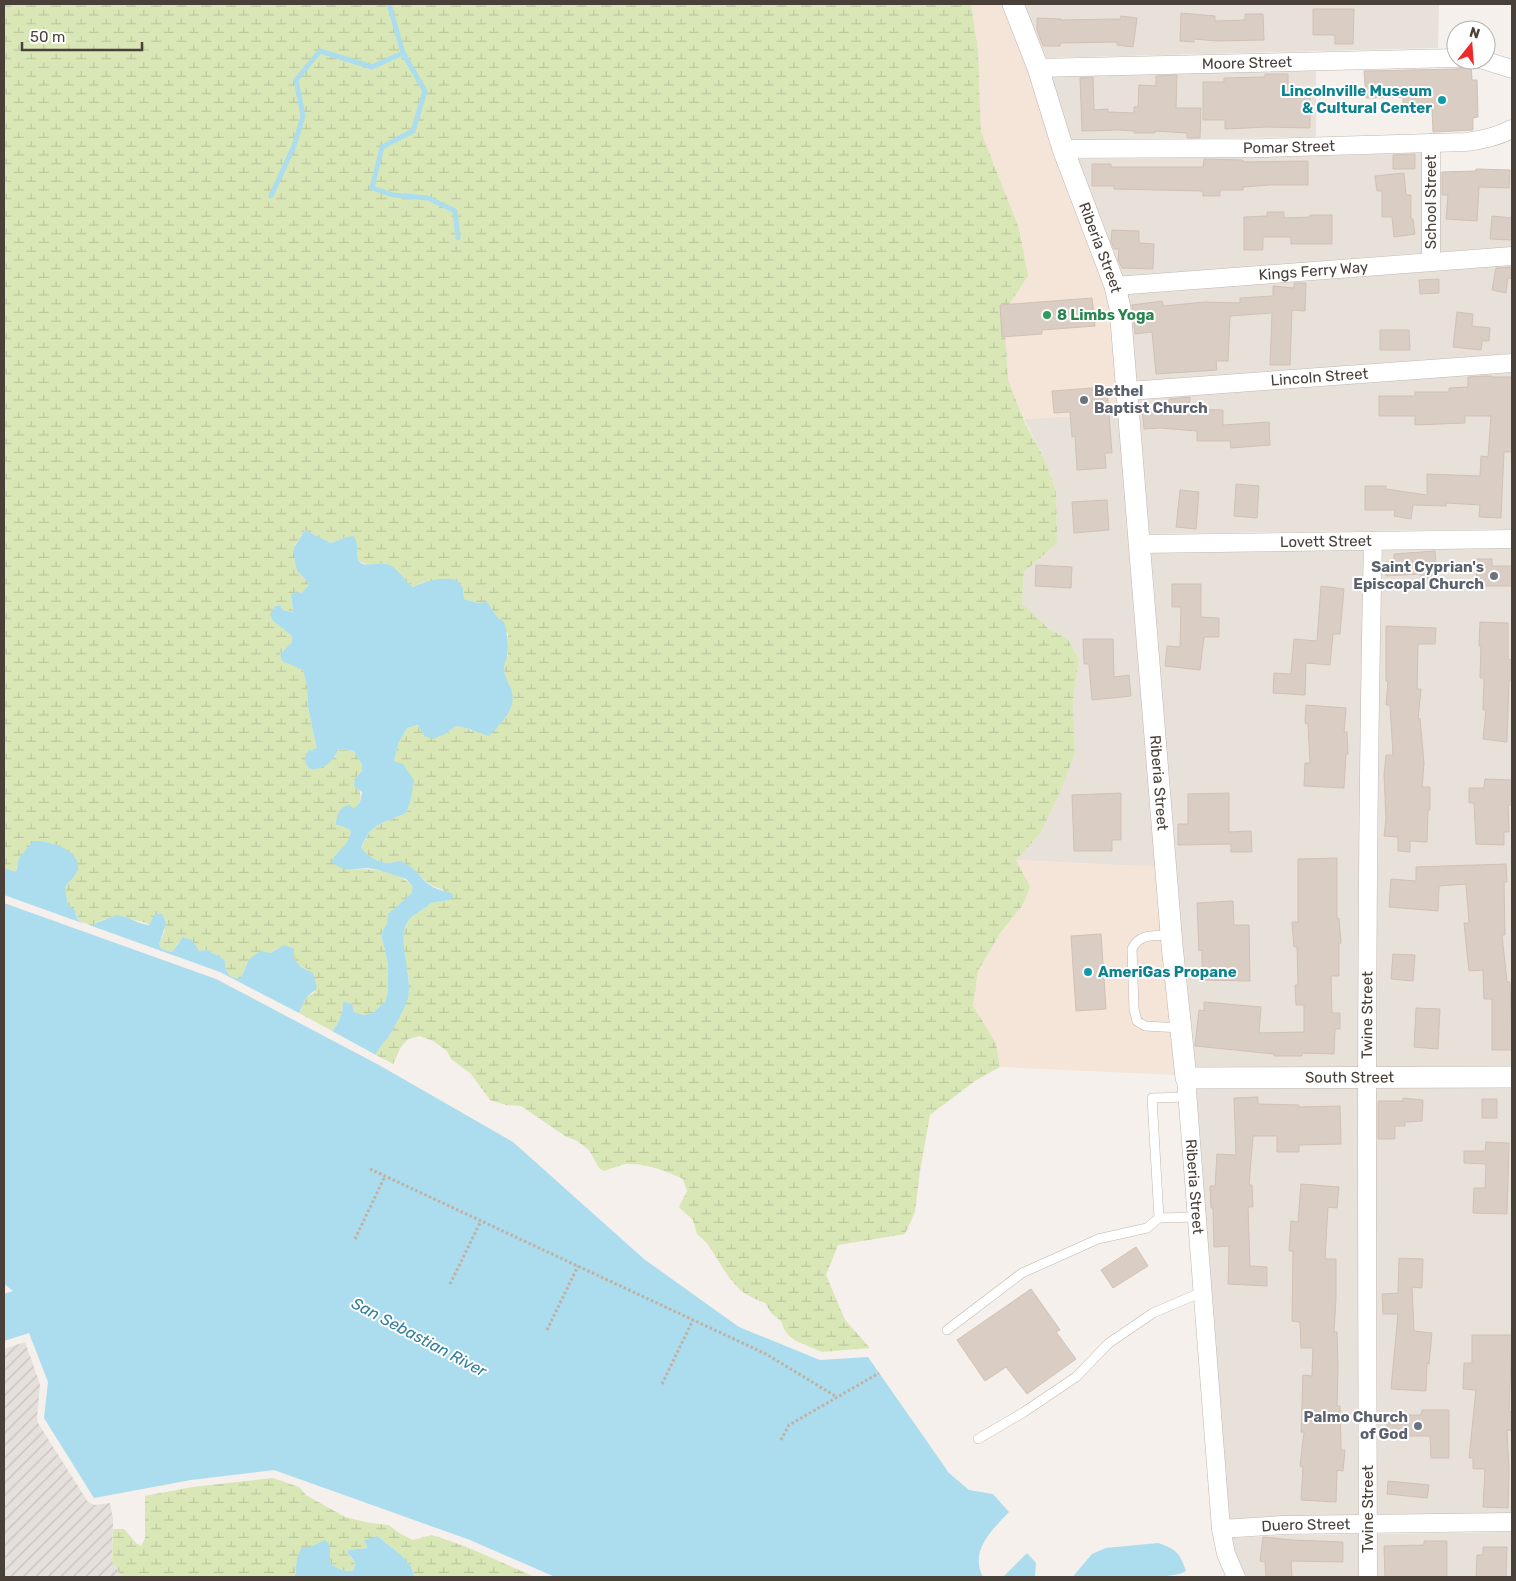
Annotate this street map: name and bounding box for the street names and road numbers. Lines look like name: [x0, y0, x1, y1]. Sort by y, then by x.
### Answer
street label: Moore Street: [1202, 53, 1292, 73]
street label: Pomar Street: [1243, 137, 1335, 157]
street label: School Street: [1422, 155, 1440, 249]
street label: Riberia Street: [1075, 200, 1125, 295]
street label: Kings Ferry Way: [1258, 258, 1369, 284]
street label: Lincoln Street: [1270, 364, 1369, 390]
street label: Lovett Street: [1280, 532, 1372, 551]
street label: Riberia Street: [1146, 734, 1172, 831]
street label: Twine Street: [1358, 971, 1376, 1059]
street label: South Street: [1305, 1068, 1394, 1087]
street label: Riberia Street: [1182, 1138, 1207, 1235]
street label: Twine Street: [1359, 1465, 1377, 1553]
street label: Duero Street: [1261, 1515, 1351, 1535]

